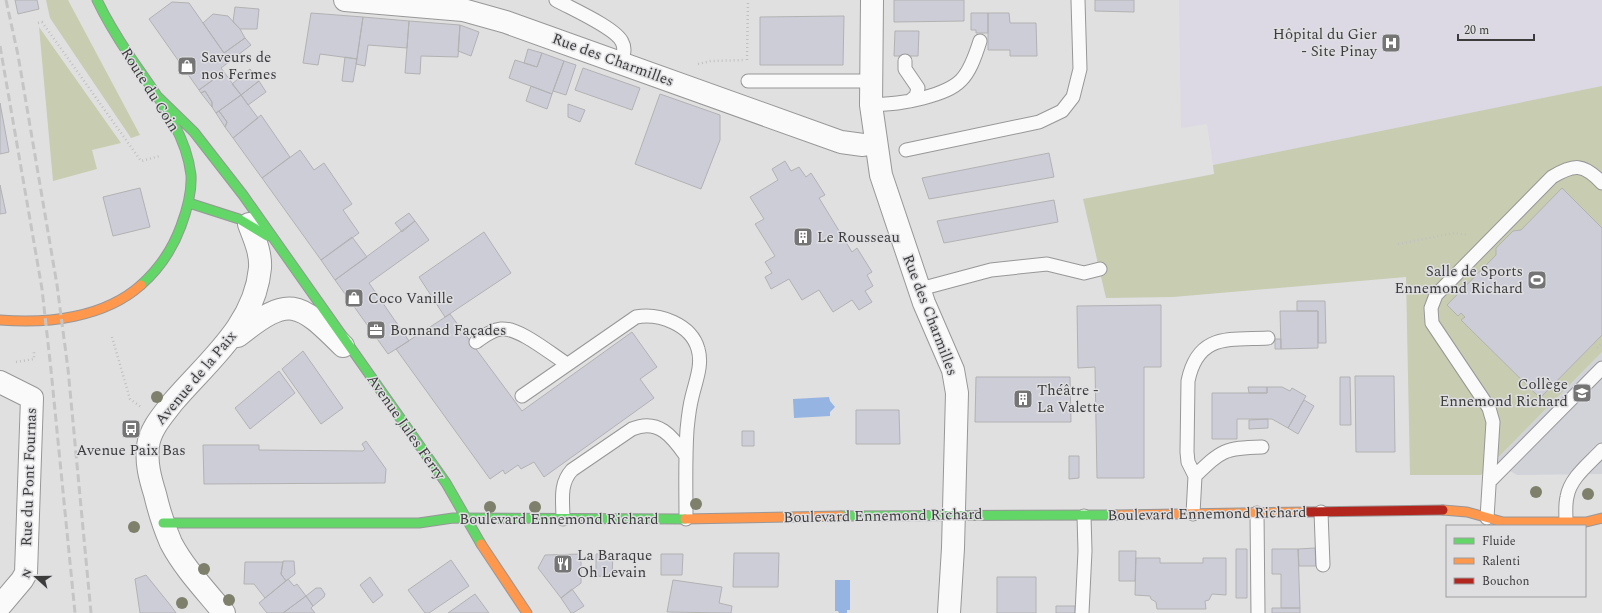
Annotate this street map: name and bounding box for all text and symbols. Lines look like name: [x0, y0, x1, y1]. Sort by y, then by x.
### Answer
scale bar: [1458, 16, 1534, 42]
text: 20 m: [1464, 21, 1489, 40]
place label: Hôpital du Gier - Site Pinay: [1273, 23, 1378, 63]
street label: Rue des Charmilles: [549, 27, 677, 93]
hospital icon: Hôpital du Gier - Site Pinay: [1380, 32, 1402, 54]
street label: Route du Coin: [115, 43, 185, 137]
place label: Saveurs de nos Fermes: [201, 46, 277, 86]
shop icon: Saveurs de nos Fermes: [176, 55, 198, 77]
building icon: Le Rousseau: [792, 226, 814, 248]
place label: Le Rousseau: [817, 226, 900, 249]
street label: Rue des Charmilles: [896, 251, 964, 379]
place label: Salle de Sports Ennemond Richard: [1395, 260, 1523, 300]
sports icon: Salle de Sports Ennemond Richard: [1526, 269, 1548, 291]
shop icon: Coco Vanille: [343, 287, 365, 309]
place label: Coco Vanille: [368, 287, 453, 310]
office icon: Bonnand Façades: [365, 319, 387, 341]
place label: Bonnand Façades: [390, 319, 507, 342]
street label: Avenue de la Paix: [150, 325, 243, 430]
street label: Avenue Jules Ferry: [361, 369, 452, 485]
place label: Collège Ennemond Richard: [1440, 373, 1568, 413]
place label: Théâtre - La Valette: [1037, 379, 1105, 419]
school or university icon: Collège Ennemond Richard: [1571, 382, 1593, 404]
building icon: Théâtre - La Valette: [1012, 388, 1034, 410]
street label: Rue du Pont Fournas: [15, 407, 43, 547]
bus stop icon: Avenue Paix Bas: [120, 418, 142, 440]
place label: Avenue Paix Bas: [76, 439, 186, 462]
street label: Boulevard Ennemond Richard: [1107, 501, 1307, 527]
street label: Boulevard Ennemond Richard: [783, 503, 983, 529]
street label: Boulevard Ennemond Richard: [459, 508, 659, 531]
legend: [1446, 525, 1586, 597]
text: Fluide: [1482, 532, 1516, 551]
place label: La Baraque Oh Levain: [577, 544, 652, 584]
text: Ralenti: [1482, 552, 1520, 571]
restaurant icon: La Baraque Oh Levain: [552, 553, 574, 575]
north arrow: [16, 557, 56, 597]
text: N: [18, 566, 37, 581]
text: Bouchon: [1482, 572, 1529, 591]

